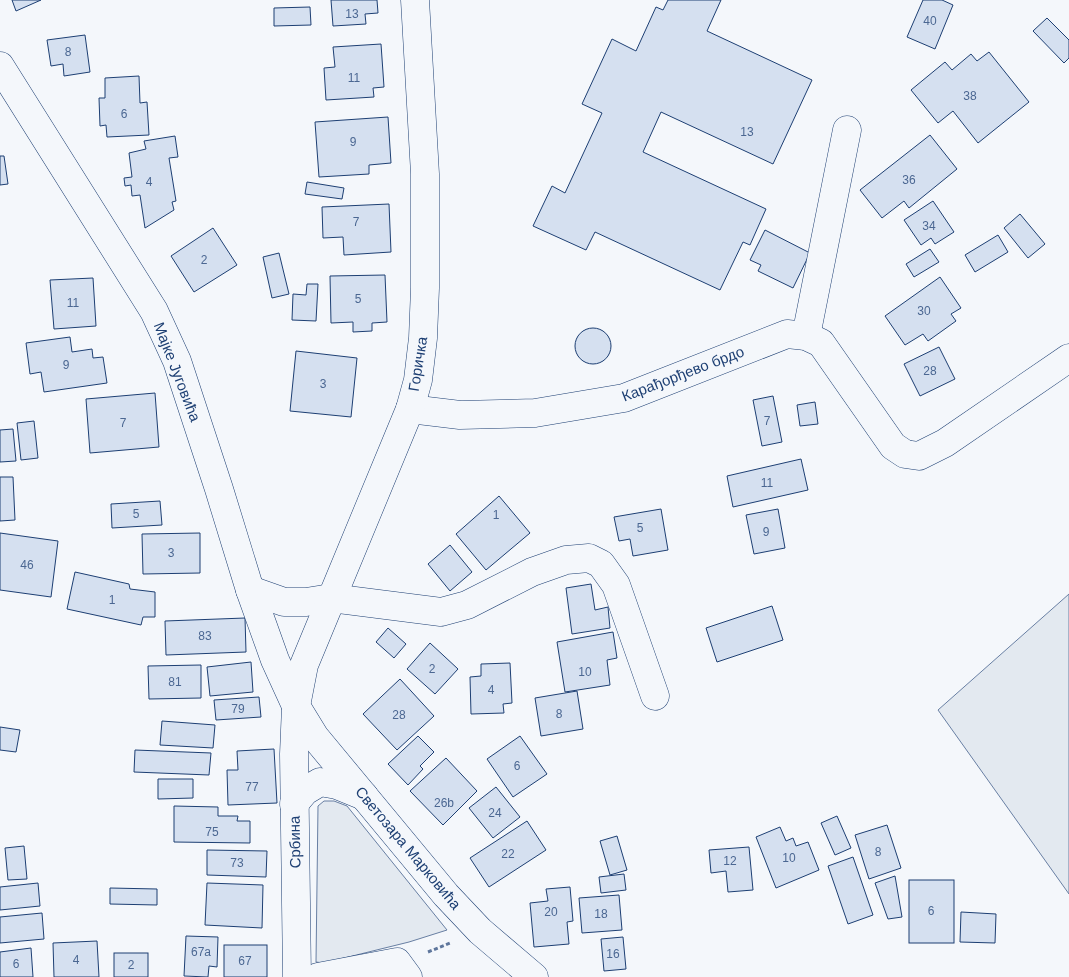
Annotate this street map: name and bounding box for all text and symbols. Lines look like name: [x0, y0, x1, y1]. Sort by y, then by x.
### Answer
house number: 13: [345, 7, 359, 21]
house number: 40: [923, 14, 937, 28]
house number: 8: [65, 45, 72, 59]
house number: 11: [348, 71, 361, 85]
house number: 38: [963, 89, 977, 103]
house number: 6: [121, 107, 128, 121]
house number: 13: [740, 125, 754, 139]
house number: 9: [350, 135, 357, 149]
house number: 36: [902, 173, 916, 187]
house number: 4: [146, 175, 153, 189]
house number: 7: [353, 215, 360, 229]
house number: 34: [922, 219, 936, 233]
house number: 2: [201, 253, 208, 267]
house number: 5: [355, 292, 362, 306]
house number: 11: [67, 296, 80, 310]
house number: 30: [917, 304, 931, 318]
street label: Мајке Југовића: [151, 320, 204, 425]
street label: Горичка: [405, 335, 430, 393]
street label: Карађорђево брдо: [619, 342, 746, 405]
house number: 9: [63, 358, 70, 372]
house number: 28: [923, 364, 937, 378]
house number: 3: [320, 377, 327, 391]
house number: 7: [764, 414, 771, 428]
house number: 7: [120, 416, 127, 430]
house number: 11: [761, 476, 774, 490]
house number: 5: [133, 507, 140, 521]
house number: 1: [493, 508, 500, 522]
house number: 5: [637, 521, 644, 535]
house number: 9: [763, 525, 770, 539]
house number: 3: [168, 546, 175, 560]
house number: 46: [20, 558, 34, 572]
house number: 1: [109, 593, 116, 607]
house number: 83: [198, 629, 212, 643]
house number: 2: [429, 662, 436, 676]
house number: 10: [578, 665, 592, 679]
house number: 81: [168, 675, 182, 689]
house number: 4: [488, 683, 495, 697]
house number: 79: [231, 702, 245, 716]
house number: 8: [556, 707, 563, 721]
house number: 28: [392, 708, 406, 722]
house number: 6: [514, 759, 521, 773]
house number: 77: [245, 780, 259, 794]
street label: Светозара Марковића: [352, 783, 465, 913]
house number: 26b: [434, 796, 454, 810]
house number: 24: [488, 806, 502, 820]
street label: Србина: [286, 815, 303, 869]
house number: 75: [205, 825, 219, 839]
house number: 8: [875, 845, 882, 859]
house number: 22: [501, 847, 515, 861]
house number: 10: [782, 851, 796, 865]
house number: 12: [723, 854, 737, 868]
house number: 73: [230, 856, 244, 870]
house number: 6: [928, 904, 935, 918]
house number: 20: [544, 905, 558, 919]
house number: 18: [594, 907, 608, 921]
house number: 67a: [191, 945, 211, 959]
house number: 16: [606, 947, 620, 961]
house number: 4: [73, 953, 80, 967]
house number: 67: [238, 954, 252, 968]
house number: 6: [13, 957, 20, 971]
house number: 2: [128, 958, 135, 972]

